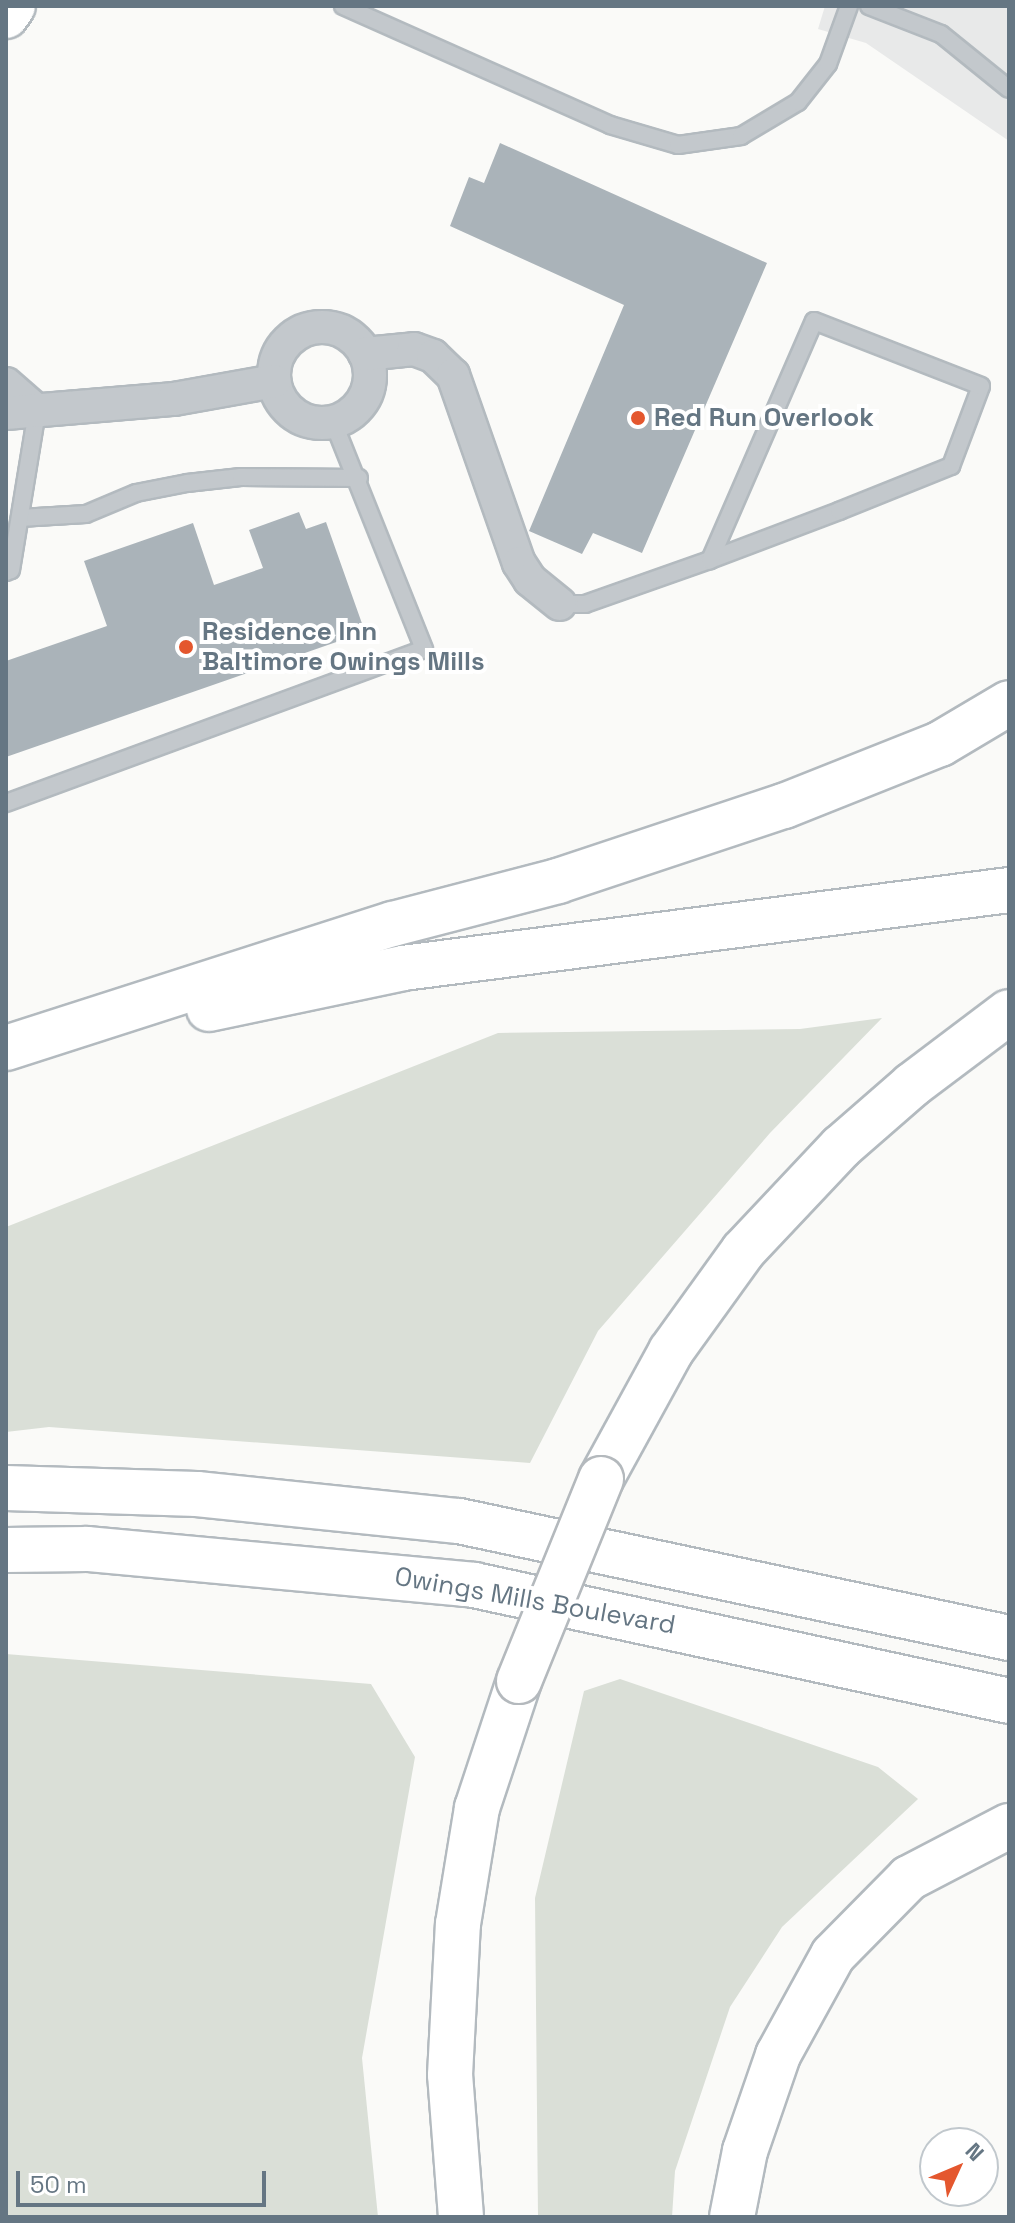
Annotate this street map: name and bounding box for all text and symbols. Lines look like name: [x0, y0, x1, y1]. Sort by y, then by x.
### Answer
place label: Red Run Overlook: [654, 402, 874, 434]
marker: Red Run Overlook: [629, 409, 647, 427]
place label: Residence Inn Baltimore Owings Mills: [202, 616, 485, 678]
marker: Residence Inn Baltimore Owings Mills: [177, 638, 195, 656]
street label: Owings Mills Boulevard: [392, 1561, 678, 1641]
north arrow: [919, 2127, 999, 2207]
text: N: [960, 2137, 990, 2167]
scale bar: [20, 2155, 270, 2205]
text: 50 m: [30, 2169, 87, 2200]

